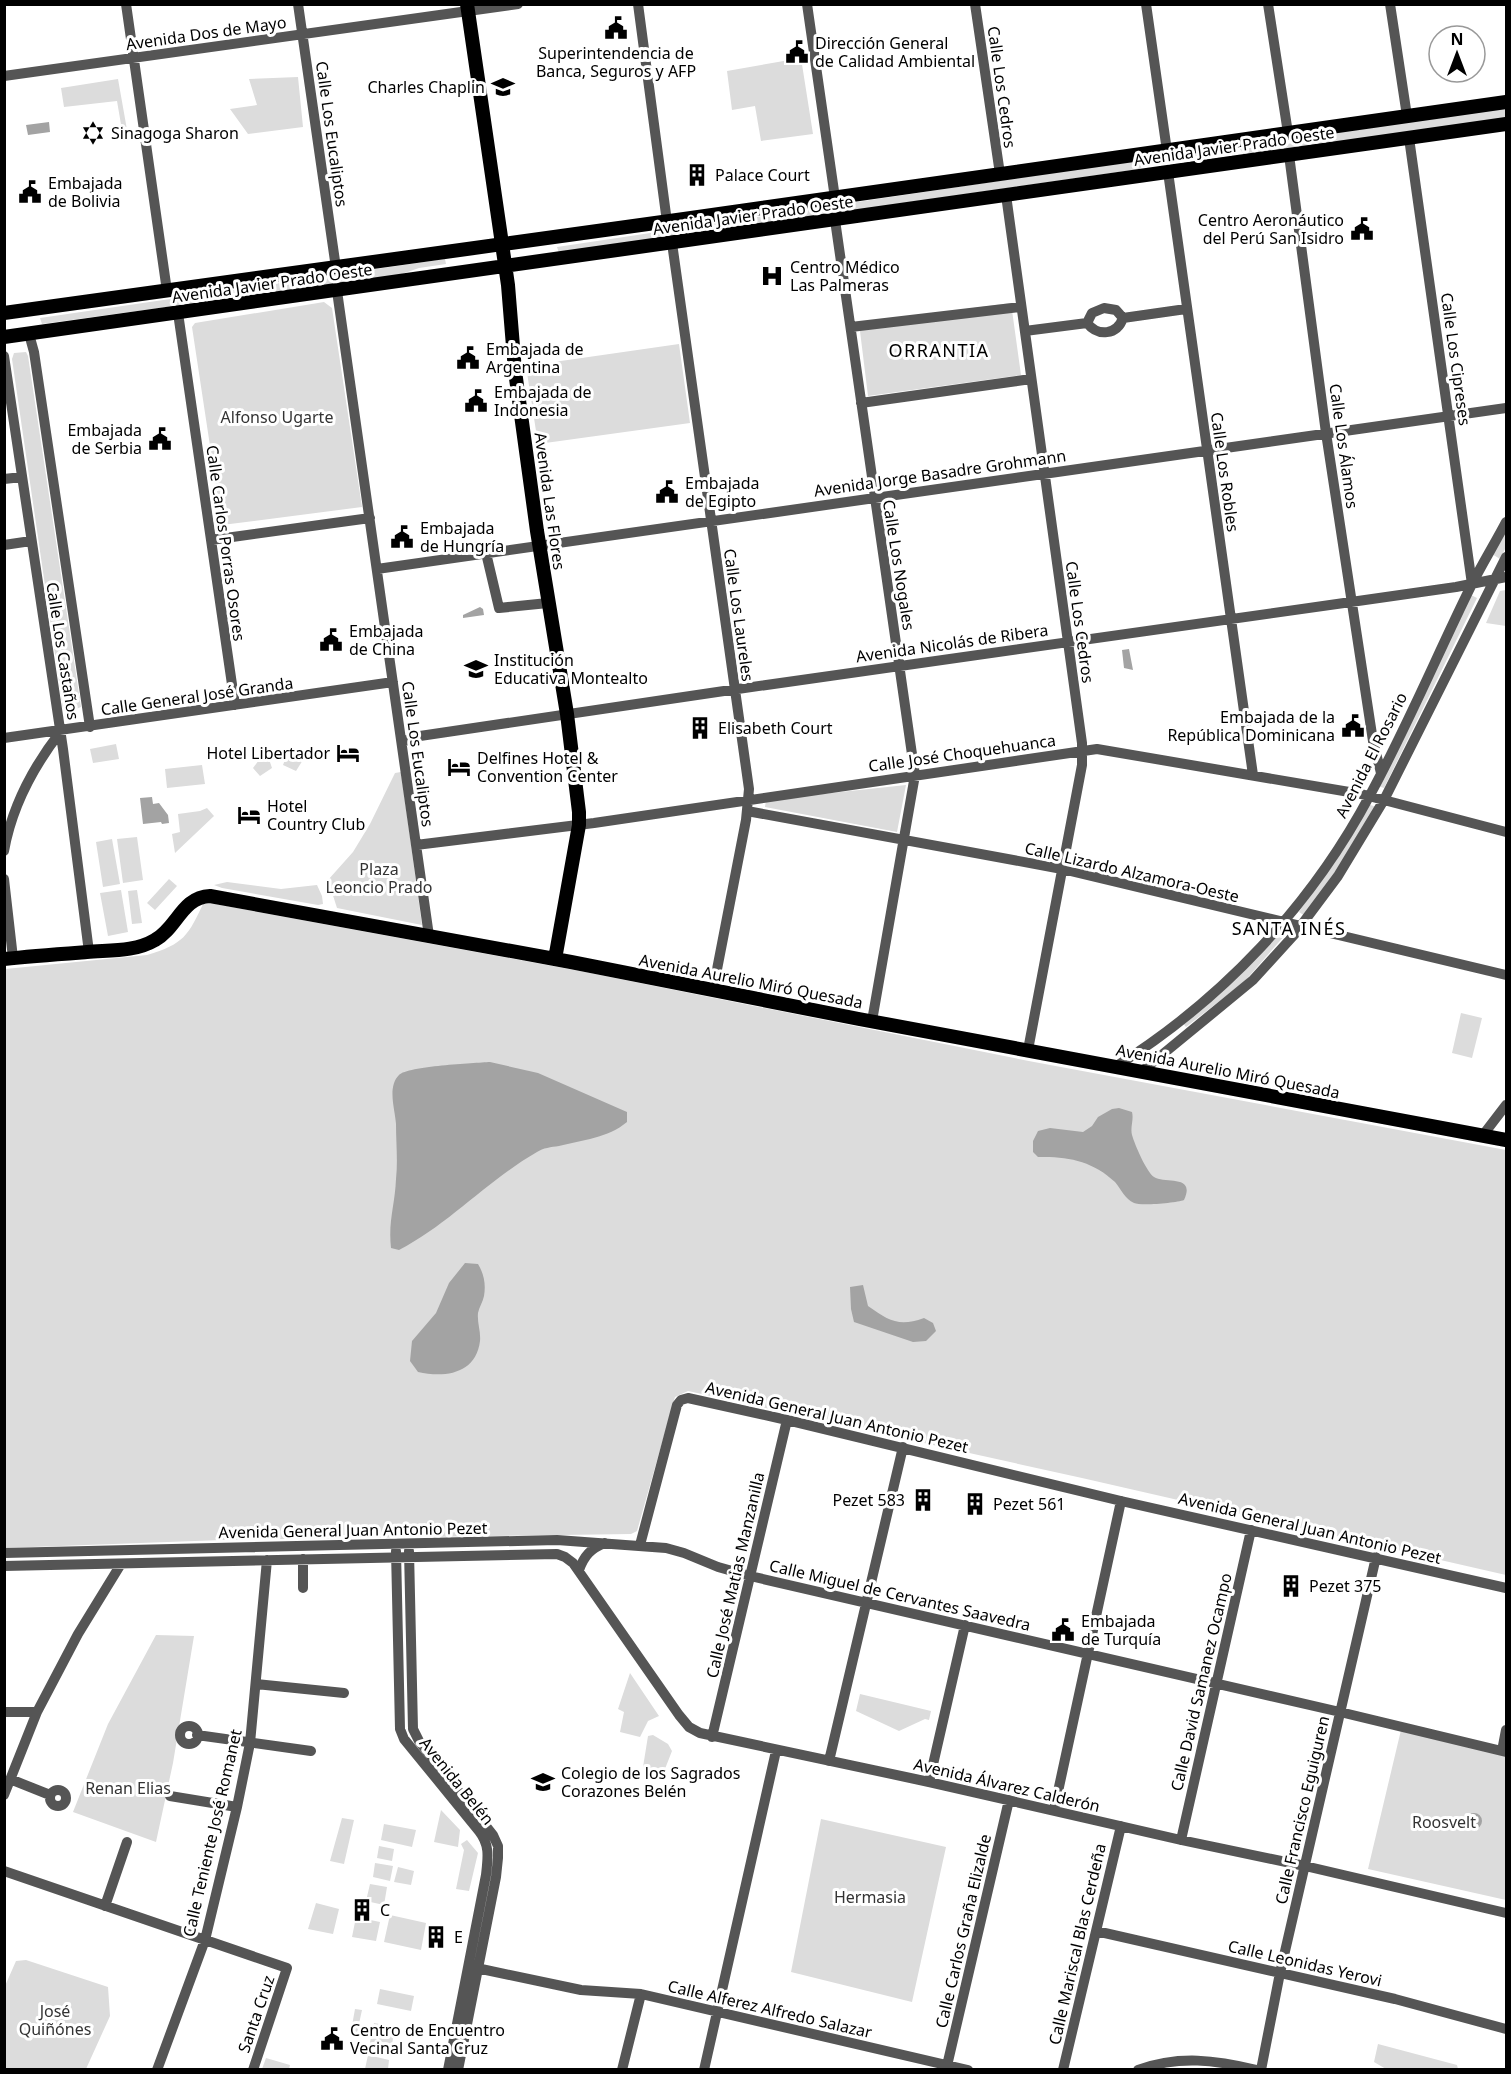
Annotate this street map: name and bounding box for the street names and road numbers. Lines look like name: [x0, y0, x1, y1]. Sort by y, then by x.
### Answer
street label: Avenida Dos de Mayo: [124, 11, 288, 55]
street label: Calle Los Cedros: [983, 25, 1021, 149]
street label: Calle Los Eucaliptos: [311, 60, 353, 208]
street label: Avenida Javier Prado Oeste: [1132, 121, 1336, 171]
street label: Avenida Javier Prado Oeste: [651, 190, 855, 240]
street label: Avenida Javier Prado Oeste: [170, 258, 374, 308]
street label: Calle Los Cipreses: [1436, 291, 1476, 427]
street label: Calle Los Álamos: [1324, 382, 1364, 510]
street label: Calle Los Robles: [1206, 411, 1244, 533]
street label: Avenida Las Flores: [529, 431, 571, 571]
street label: Calle Carlos Porras Osores: [201, 444, 251, 642]
street label: Avenida Jorge Basadre Grohmann: [812, 444, 1068, 502]
street label: Calle Los Nogales: [878, 498, 920, 632]
street label: Calle Los Laureles: [719, 547, 759, 683]
street label: Calle Los Cedros: [1061, 560, 1099, 684]
street label: Calle Los Castaños: [41, 581, 85, 721]
street label: Avenida Nicolás de Ribera: [854, 619, 1050, 667]
street label: Calle General José Granda: [99, 672, 295, 720]
street label: Calle Los Eucaliptos: [397, 680, 439, 828]
street label: Avenida El Rosario: [1330, 688, 1412, 822]
street label: Calle José Choquehuanca: [867, 729, 1057, 777]
street label: Calle Lizardo Alzamora-Oeste: [1023, 837, 1241, 907]
street label: Avenida Aurelio Miró Quesada: [637, 948, 865, 1014]
street label: Avenida Aurelio Miró Quesada: [1114, 1038, 1342, 1104]
street label: Avenida General Juan Antonio Pezet: [703, 1376, 971, 1458]
street label: Calle José Matias Manzanilla: [701, 1470, 769, 1680]
street label: Avenida General Juan Antonio Pezet: [1176, 1487, 1444, 1569]
street label: Avenida General Juan Antonio Pezet: [218, 1517, 488, 1543]
street label: Calle Miguel de Cervantes Saavedra: [767, 1554, 1033, 1636]
street label: Calle David Samanez Ocampo: [1165, 1571, 1237, 1793]
street label: Calle Francisco Eguiguren: [1270, 1714, 1334, 1906]
street label: Calle Teniente José Romanet: [177, 1727, 247, 1939]
street label: Avenida Belén: [415, 1733, 499, 1829]
street label: Avenida Álvarez Calderón: [912, 1753, 1102, 1817]
street label: Calle Carlos Graña Elizalde: [930, 1832, 996, 2030]
street label: Calle Mariscal Blas Cerdeña: [1043, 1841, 1111, 2047]
street label: Calle Leonidas Yerovi: [1226, 1935, 1384, 1991]
street label: Santa Cruz: [232, 1972, 280, 2056]
street label: Calle Alferez Alfredo Salazar: [666, 1975, 875, 2043]

